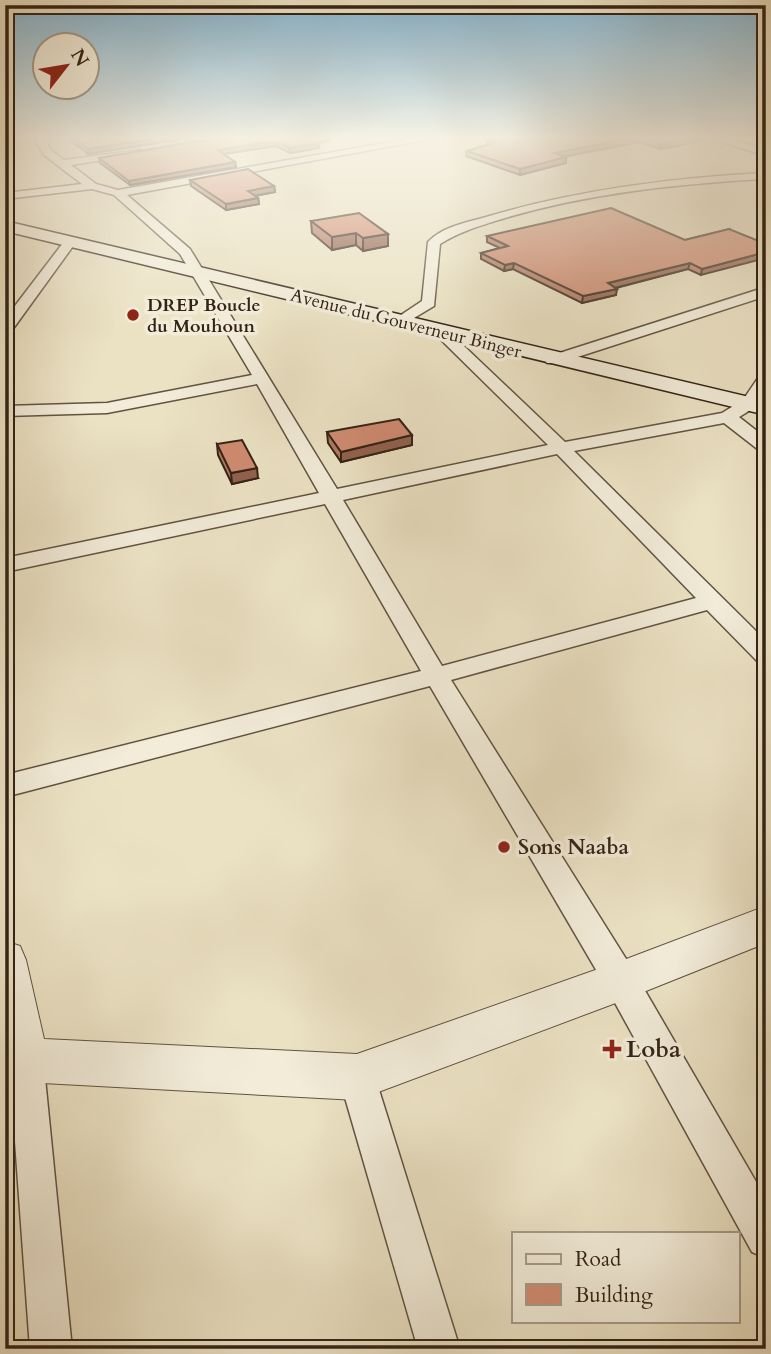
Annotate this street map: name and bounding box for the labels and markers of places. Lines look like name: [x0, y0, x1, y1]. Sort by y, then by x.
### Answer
place label: DREP Boucle du Mouhoun: [147, 293, 260, 339]
marker: DREP Boucle du Mouhoun: [125, 307, 141, 323]
place label: Sons Naaba: [518, 833, 629, 862]
marker: Sons Naaba: [496, 839, 512, 855]
place label: Loba: [626, 1033, 681, 1066]
marker: Loba: [604, 1041, 620, 1057]

